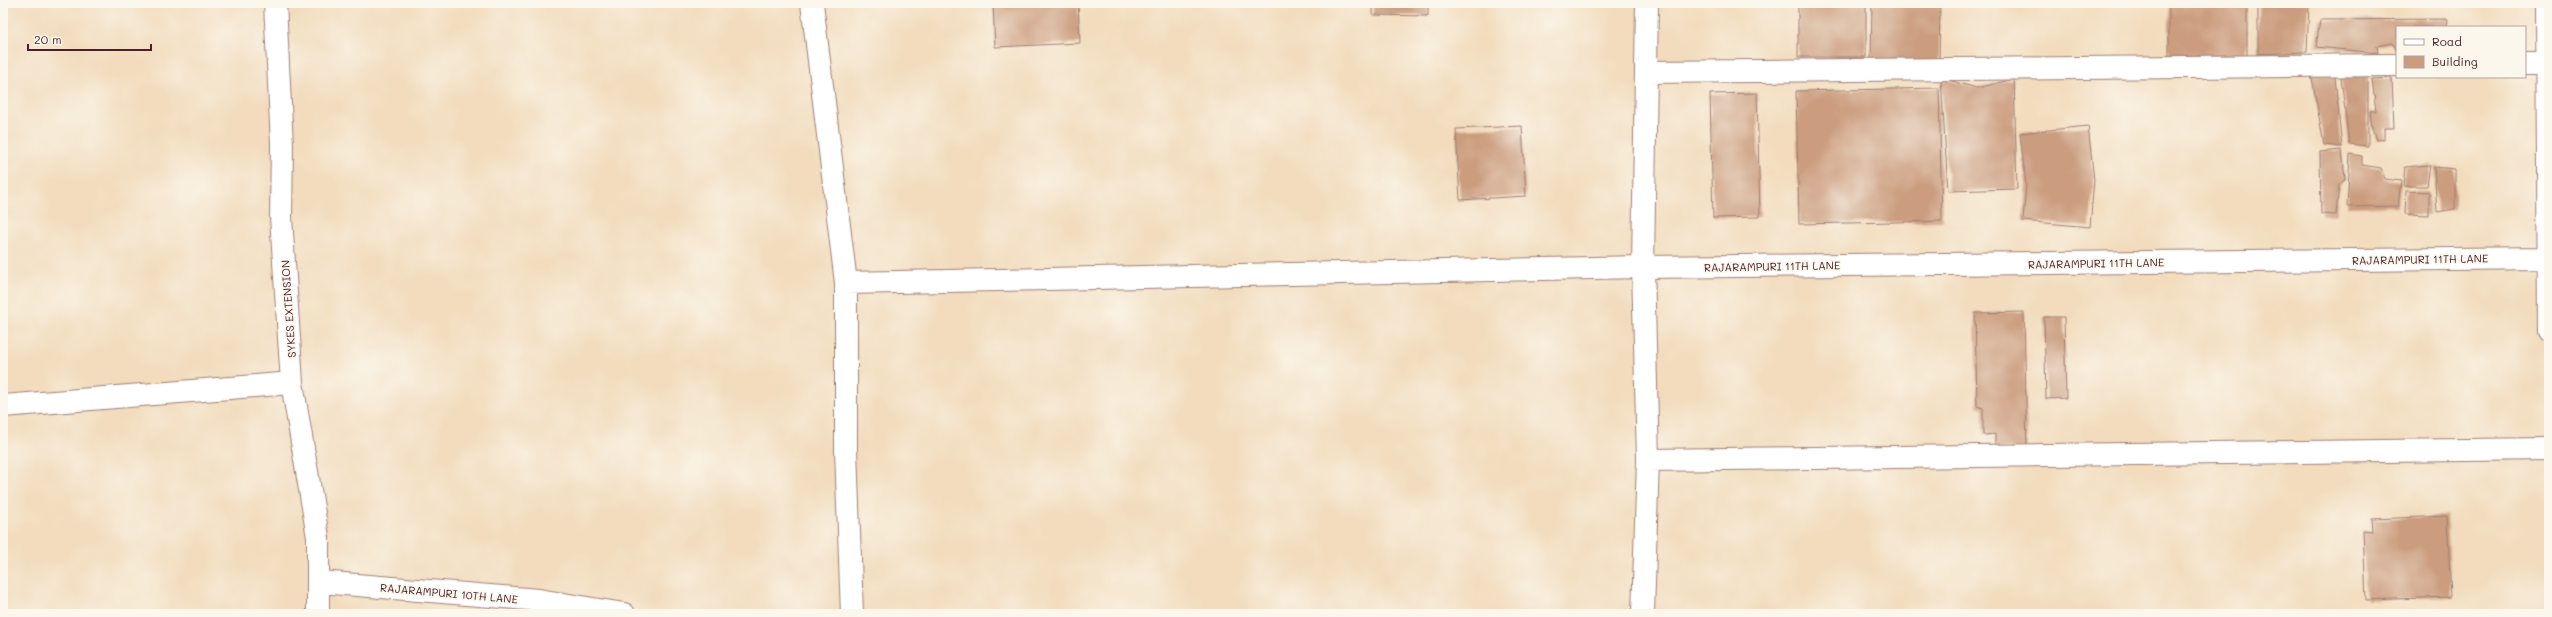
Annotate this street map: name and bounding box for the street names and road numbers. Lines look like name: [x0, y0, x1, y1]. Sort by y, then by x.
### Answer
street label: RAJARAMPURI 11TH LANE: [2352, 250, 2488, 268]
street label: RAJARAMPURI 11TH LANE: [2028, 254, 2164, 272]
street label: RAJARAMPURI 11TH LANE: [1704, 257, 1840, 275]
street label: SYKES EXTENSION: [277, 260, 299, 358]
street label: RAJARAMPURI 10TH LANE: [380, 580, 518, 606]

